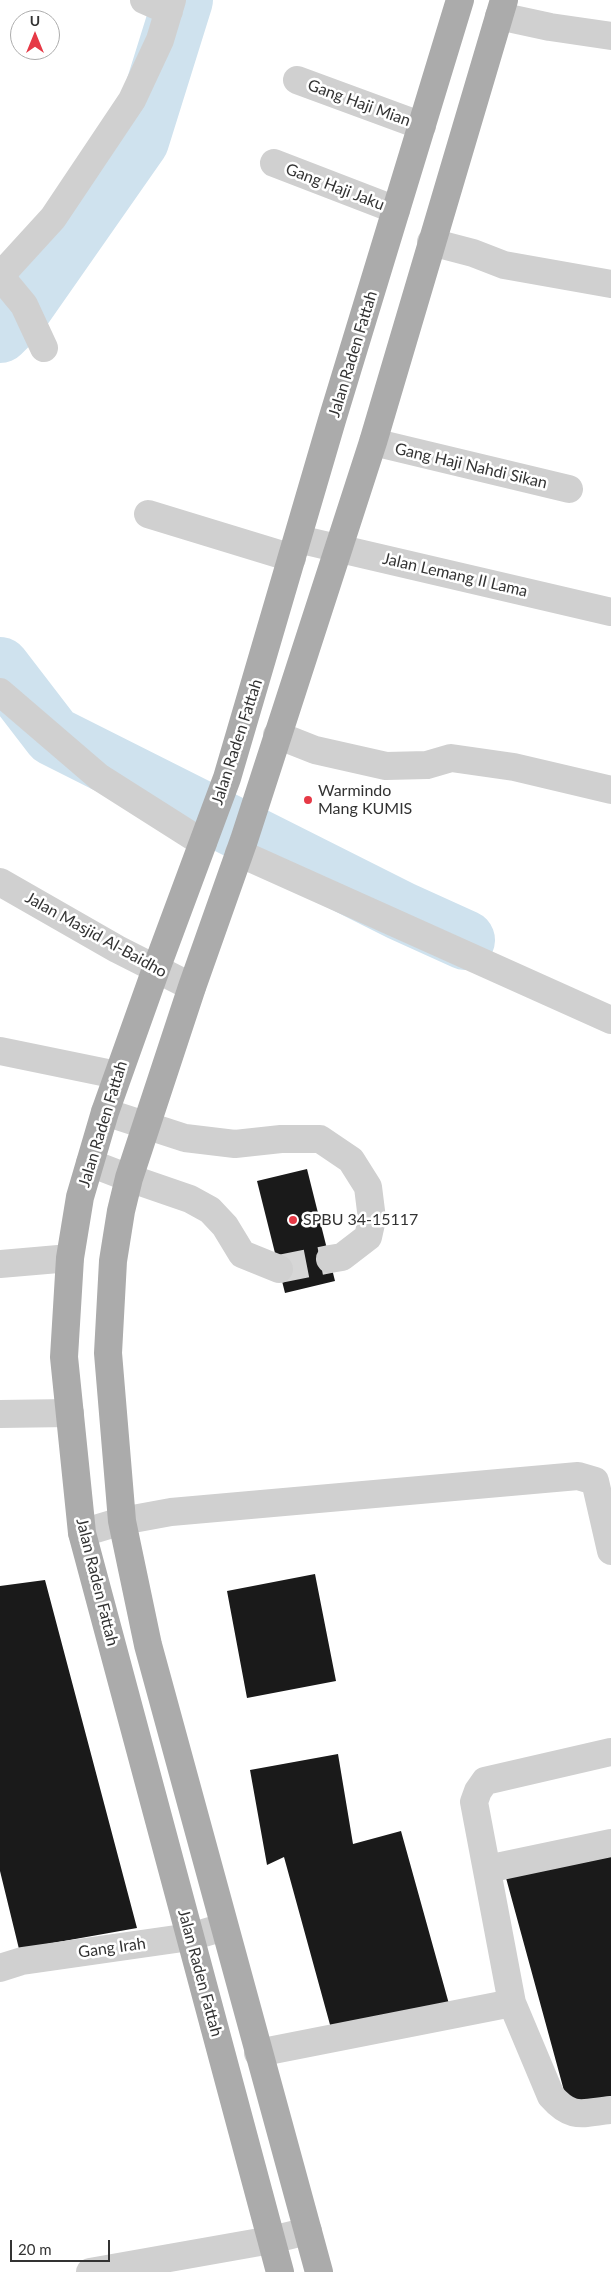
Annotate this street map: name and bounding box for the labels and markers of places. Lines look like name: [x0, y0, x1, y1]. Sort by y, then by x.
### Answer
place label: Warmindo Mang KUMIS: [318, 781, 412, 819]
marker: Warmindo Mang KUMIS: [302, 794, 314, 806]
place label: SPBU 34-15117: [303, 1210, 418, 1230]
marker: SPBU 34-15117: [287, 1214, 299, 1226]

